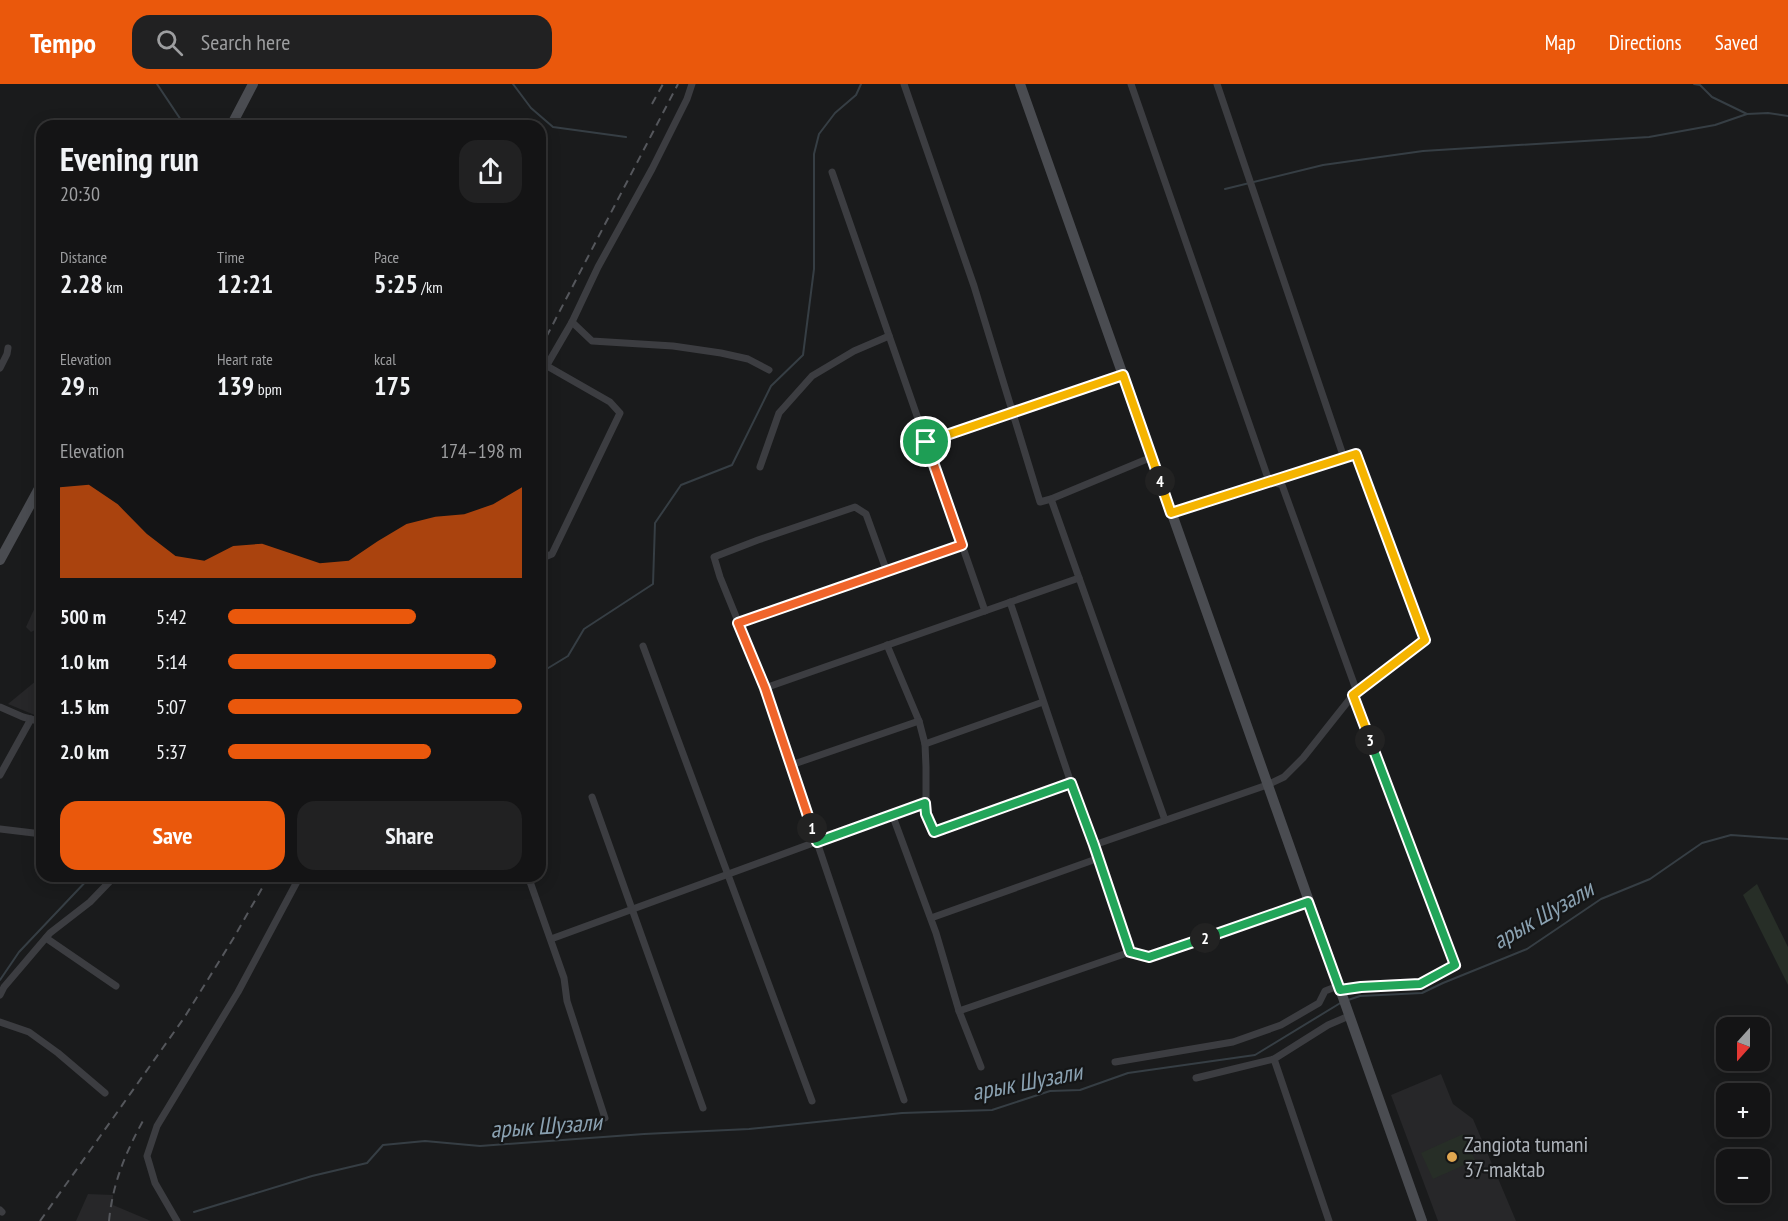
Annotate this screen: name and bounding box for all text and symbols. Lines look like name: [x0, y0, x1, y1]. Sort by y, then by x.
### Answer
search box: [132, 15, 552, 69]
text: Tempo: [30, 24, 96, 61]
icon: search: [153, 26, 186, 59]
text: Search here: [201, 28, 290, 56]
text: Map: [1545, 29, 1576, 56]
text: Directions: [1609, 29, 1682, 56]
text: Saved: [1715, 29, 1758, 56]
text: Evening run: [60, 137, 199, 180]
button: share: [459, 140, 522, 203]
text: 20:30: [60, 181, 100, 207]
text: Distance: [60, 247, 107, 267]
text: Time: [217, 247, 245, 267]
text: Pace: [374, 247, 399, 267]
text: 2.28: [60, 267, 103, 300]
text: 12:21: [217, 267, 273, 300]
text: 5:25: [374, 267, 418, 300]
text: km: [103, 277, 123, 297]
text: /km: [418, 277, 443, 297]
text: Elevation: [60, 349, 111, 369]
text: Heart rate: [217, 349, 273, 369]
text: kcal: [374, 349, 396, 369]
text: 29: [60, 369, 85, 402]
text: 139: [217, 369, 254, 402]
text: 175: [374, 369, 411, 402]
text: m: [85, 379, 99, 399]
text: bpm: [254, 379, 282, 399]
pin: [900, 416, 951, 467]
icon: arrive: [909, 425, 942, 458]
text: Elevation: [60, 438, 124, 464]
text: 174–198 m: [440, 438, 522, 464]
pin: 4: [1145, 466, 1175, 496]
text: 4: [1156, 471, 1164, 491]
text: 500 m: [60, 604, 106, 630]
text: 5:42: [156, 604, 187, 630]
text: 1.0 km: [60, 649, 109, 675]
text: 5:14: [156, 649, 187, 675]
text: 1.5 km: [60, 694, 109, 720]
text: 5:07: [156, 694, 187, 720]
pin: 3: [1355, 725, 1385, 755]
text: 3: [1366, 730, 1374, 750]
text: 2.0 km: [60, 739, 109, 765]
text: 5:37: [156, 739, 187, 765]
button: Save: [60, 801, 285, 870]
button: Share: [297, 801, 522, 870]
pin: 1: [797, 813, 827, 843]
text: 1: [808, 818, 816, 838]
water label: арык Шузали: [1487, 872, 1601, 956]
pin: 2: [1190, 923, 1220, 953]
text: 2: [1201, 928, 1209, 948]
north arrow: [1716, 1017, 1770, 1071]
map controls: [1716, 1017, 1770, 1203]
water label: арык Шузали: [969, 1055, 1087, 1107]
button: +: [1716, 1083, 1770, 1137]
water label: арык Шузали: [489, 1106, 605, 1145]
place label: Zangiota tumani 37-maktab: [1464, 1130, 1588, 1183]
button: −: [1716, 1149, 1770, 1203]
marker: Zangiota tumani 37-maktab: [1445, 1150, 1459, 1164]

